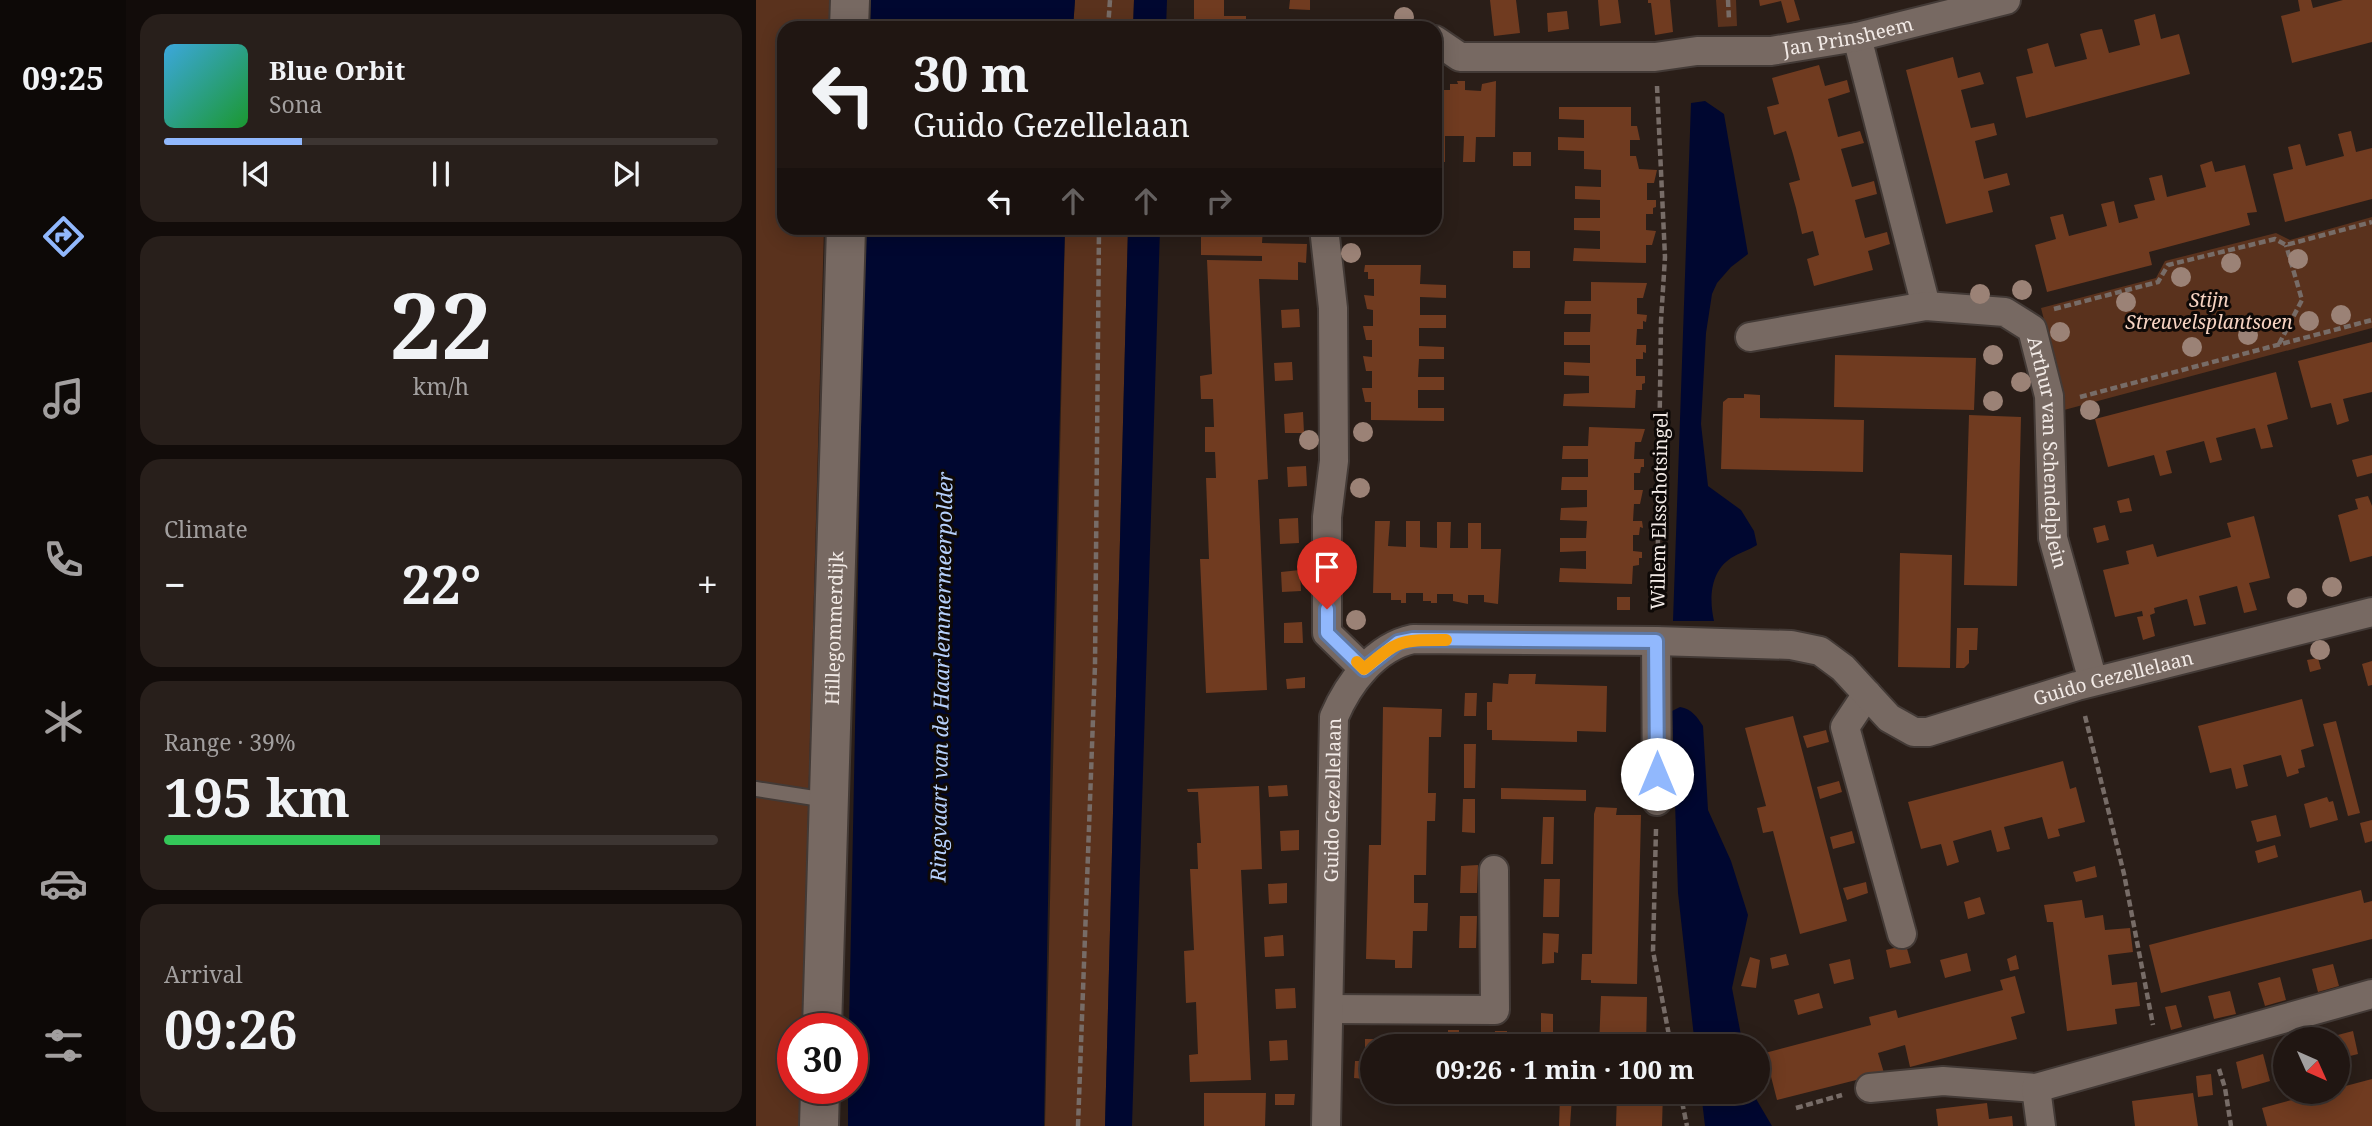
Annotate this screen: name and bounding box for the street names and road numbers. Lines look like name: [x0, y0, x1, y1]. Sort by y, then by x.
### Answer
street label: Jan Prinsheem: [1780, 11, 1916, 62]
street label: Arthur van Schendelplein: [2021, 334, 2074, 571]
street label: Willem Elsschotsingel: [1644, 412, 1674, 610]
street label: Hillegommerdijk: [819, 550, 849, 706]
street label: Guido Gezellelaan: [2030, 644, 2196, 712]
street label: Guido Gezellelaan: [1318, 718, 1347, 883]

